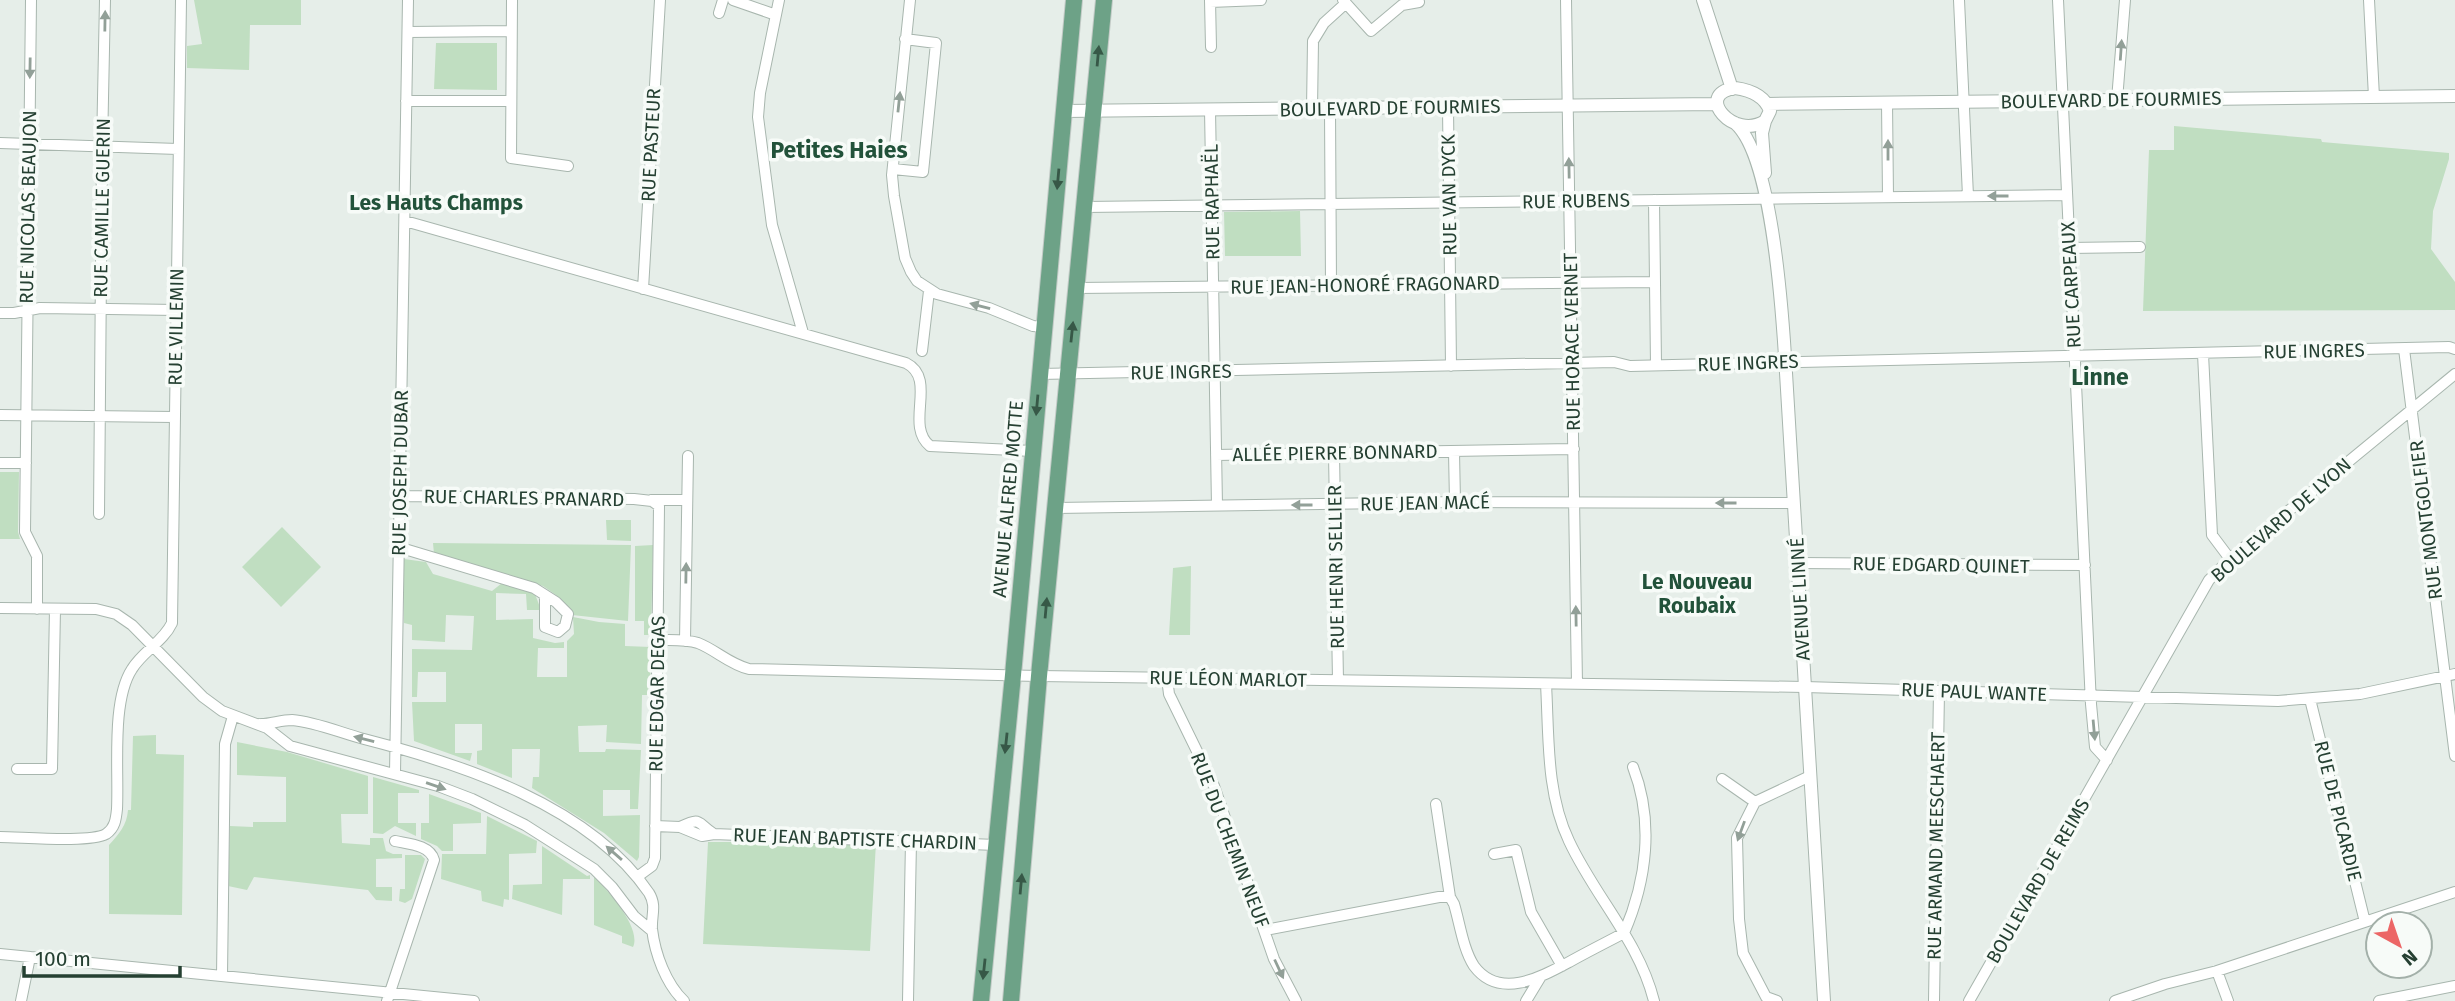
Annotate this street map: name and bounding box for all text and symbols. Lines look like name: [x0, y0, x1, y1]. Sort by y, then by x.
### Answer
one-way arrow: [99, 10, 111, 32]
one-way arrow: [2116, 39, 2127, 61]
one-way arrow: [1093, 44, 1104, 66]
one-way arrow: [24, 57, 36, 79]
street label: RUE PASTEUR: [637, 87, 665, 202]
street label: BOULEVARD DE FOURMIES: [2000, 87, 2222, 113]
one-way arrow: [893, 91, 904, 113]
street label: BOULEVARD DE FOURMIES: [1279, 95, 1501, 121]
street label: RUE NICOLAS BEAUJON: [15, 110, 41, 304]
street label: RUE CAMILLE GUERIN: [89, 118, 115, 298]
street label: RUE VAN DYCK: [1436, 133, 1462, 256]
district label: Petites Haies: [770, 136, 908, 164]
one-way arrow: [1882, 139, 1894, 161]
street label: RUE RAPHAËL: [1199, 143, 1225, 260]
one-way arrow: [1564, 157, 1575, 179]
one-way arrow: [1052, 168, 1063, 190]
street label: RUE RUBENS: [1522, 189, 1630, 213]
district label: Les Hauts Champs: [349, 190, 523, 216]
one-way arrow: [1987, 190, 2009, 202]
street label: RUE CARPEAUX: [2056, 220, 2086, 349]
street label: RUE HORACE VERNET: [1559, 252, 1585, 431]
street label: RUE VILLEMIN: [163, 268, 189, 386]
street label: RUE JEAN-HONORÉ FRAGONARD: [1230, 271, 1500, 299]
one-way arrow: [969, 300, 991, 311]
one-way arrow: [1067, 321, 1078, 343]
street label: RUE INGRES: [2263, 339, 2365, 363]
street label: RUE INGRES: [1697, 350, 1799, 376]
street label: RUE INGRES: [1130, 360, 1232, 384]
district label: Linne: [2071, 363, 2129, 391]
street label: RUE JOSEPH DUBAR: [387, 389, 413, 556]
one-way arrow: [1031, 394, 1042, 416]
street label: AVENUE ALFRED MOTTE: [988, 400, 1028, 598]
street label: RUE MONTGOLFIER: [2405, 439, 2447, 601]
street label: ALLÉE PIERRE BONNARD: [1232, 440, 1438, 466]
street label: BOULEVARD DE LYON: [2206, 453, 2356, 587]
street label: RUE HENRI SELLIER: [1323, 484, 1349, 649]
street label: RUE CHARLES PRANARD: [423, 485, 625, 511]
street label: RUE JEAN MACÉ: [1360, 490, 1490, 516]
one-way arrow: [1714, 497, 1736, 509]
one-way arrow: [1291, 499, 1313, 510]
street label: AVENUE LINNÉ: [1785, 537, 1815, 661]
street label: RUE EDGARD QUINET: [1852, 552, 2030, 578]
one-way arrow: [680, 561, 692, 583]
district label: Le Nouveau Roubaix: [1642, 569, 1752, 619]
one-way arrow: [1041, 597, 1052, 619]
one-way arrow: [1570, 604, 1582, 626]
street label: RUE EDGAR DEGAS: [644, 616, 670, 772]
street label: RUE LÉON MARLOT: [1149, 666, 1307, 692]
street label: RUE PAUL WANTE: [1900, 678, 2048, 706]
one-way arrow: [2089, 719, 2100, 741]
one-way arrow: [1000, 732, 1011, 754]
street label: RUE ARMAND MEESCHAERT: [1923, 732, 1949, 960]
one-way arrow: [353, 733, 375, 744]
street label: RUE DE PICARDIE: [2309, 738, 2367, 884]
street label: RUE DU CHEMIN NEUF: [1186, 749, 1274, 931]
one-way arrow: [426, 781, 447, 792]
street label: BOULEVARD DE REIMS: [1981, 795, 2095, 967]
one-way arrow: [1735, 820, 1746, 841]
street label: RUE JEAN BAPTISTE CHARDIN: [733, 823, 977, 855]
one-way arrow: [605, 846, 622, 861]
one-way arrow: [1016, 873, 1027, 895]
north arrow: [2364, 910, 2434, 980]
scale bar: [24, 934, 180, 978]
text: N: [2397, 945, 2422, 971]
text: 100 m: [35, 946, 91, 972]
one-way arrow: [978, 958, 989, 980]
one-way arrow: [1274, 959, 1285, 979]

